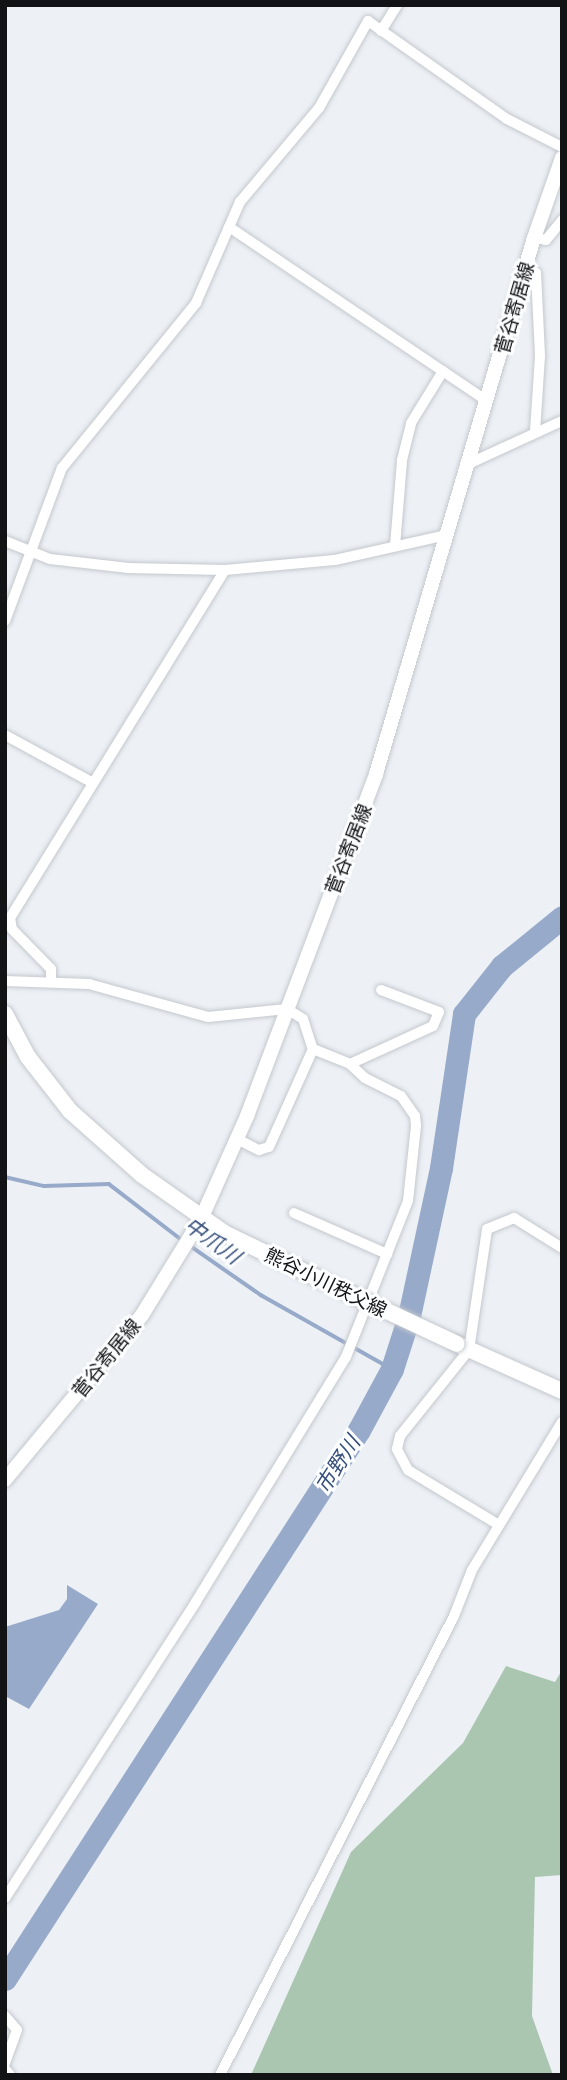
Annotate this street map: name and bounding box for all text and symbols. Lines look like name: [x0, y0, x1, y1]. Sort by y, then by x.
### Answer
street label: 菅谷寄居線: [490, 259, 538, 357]
street label: 菅谷寄居線: [320, 801, 376, 897]
water label: 中爪川: [180, 1211, 246, 1269]
street label: 熊谷小川秩父線: [261, 1243, 391, 1321]
street label: 菅谷寄居線: [67, 1314, 145, 1402]
water label: 市野川: [309, 1431, 365, 1497]

